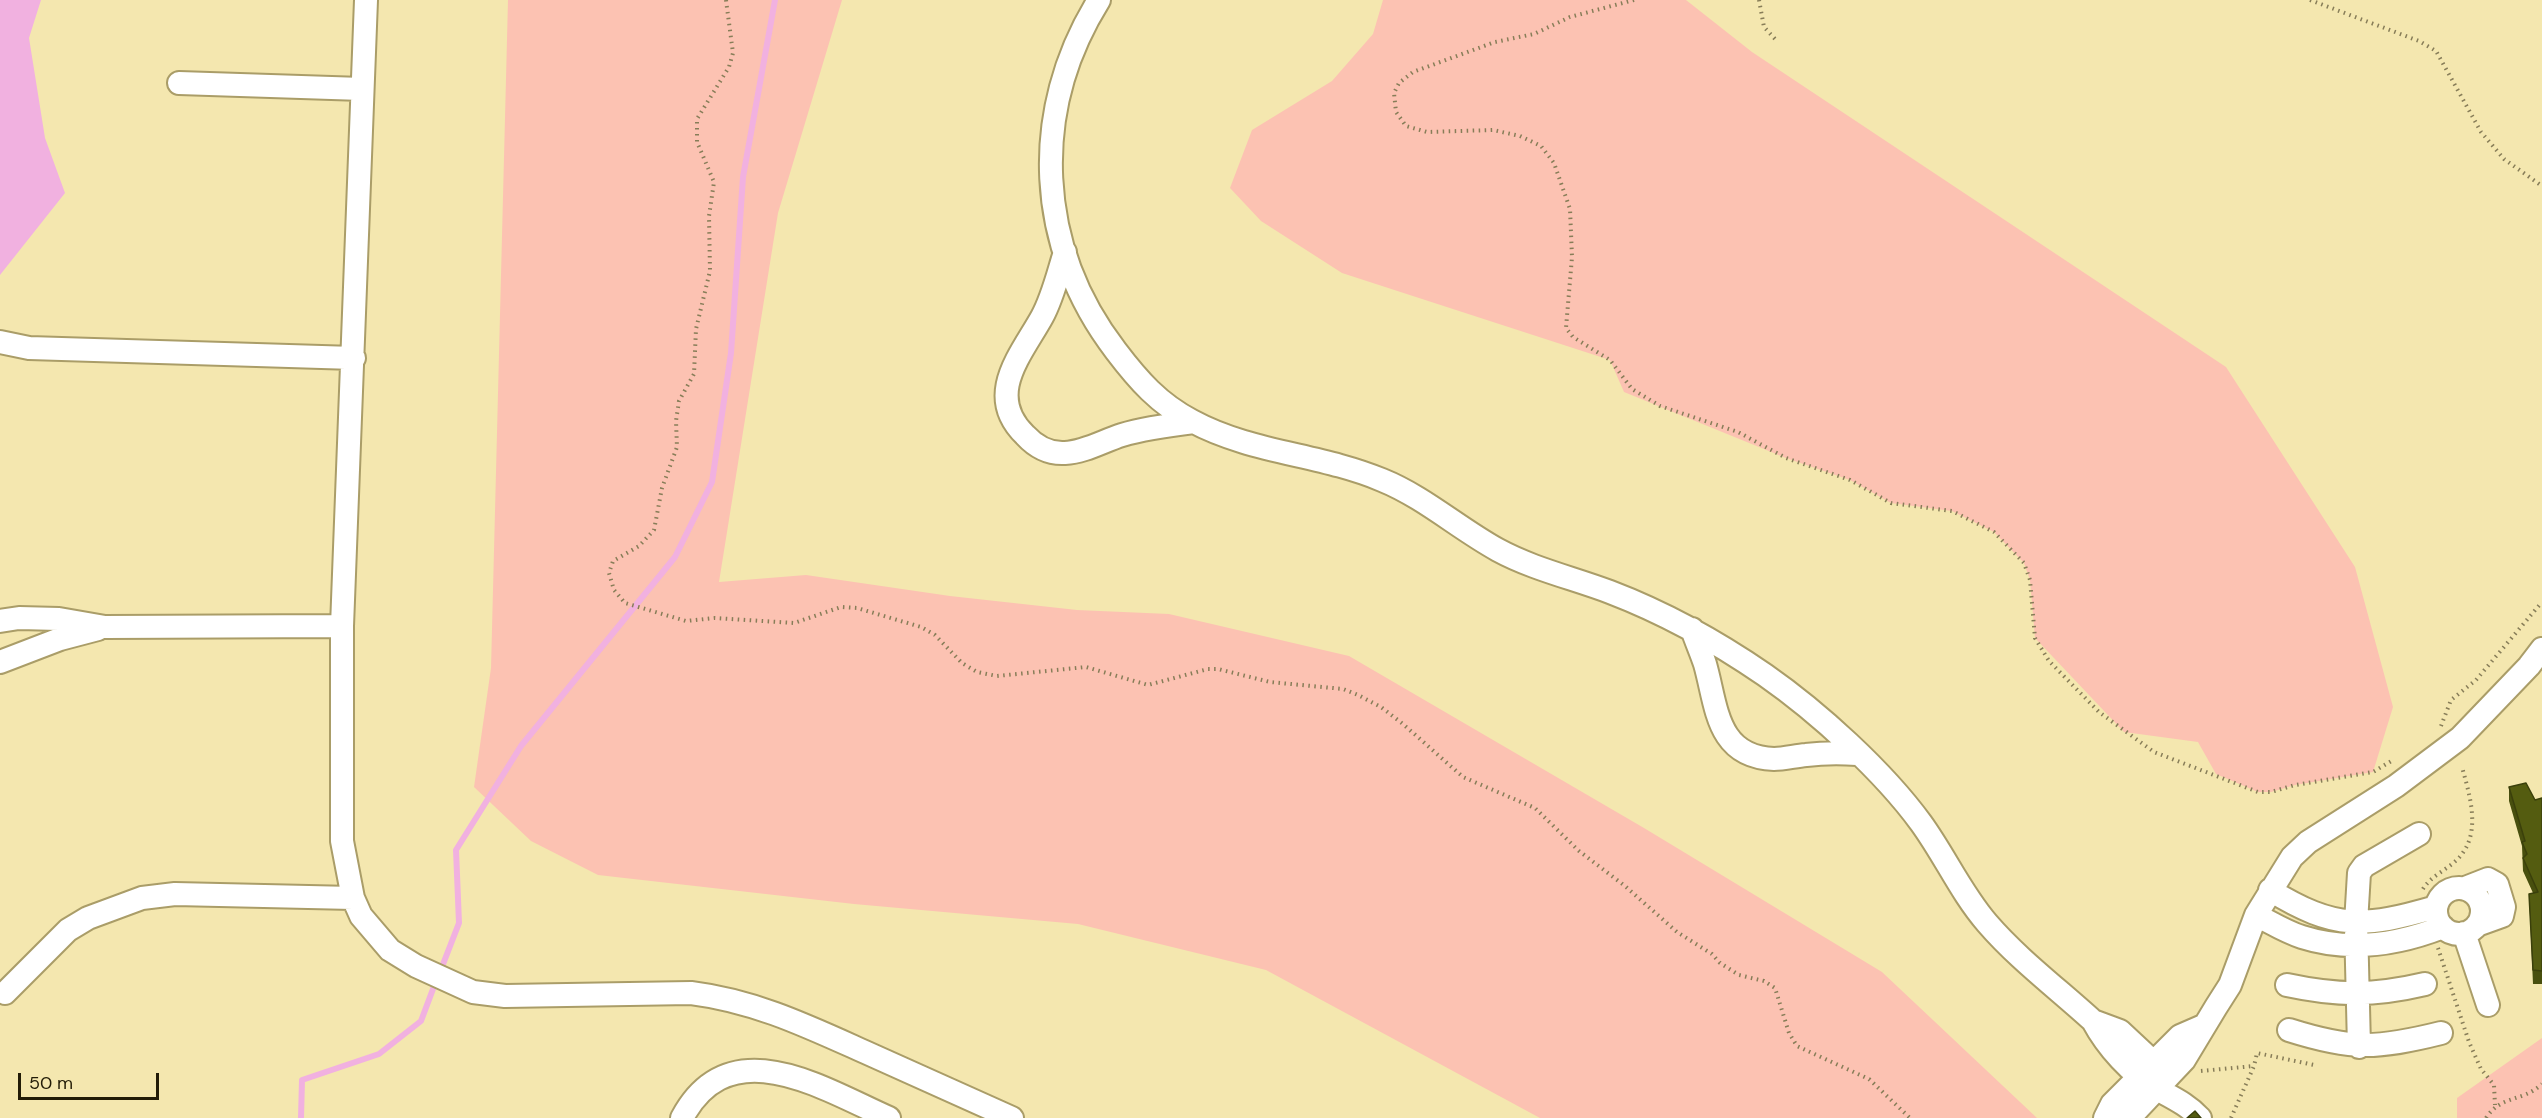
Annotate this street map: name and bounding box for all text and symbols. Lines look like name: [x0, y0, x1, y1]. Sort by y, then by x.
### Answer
scale bar: [21, 1061, 162, 1099]
text: 50 m: [29, 1071, 73, 1095]

